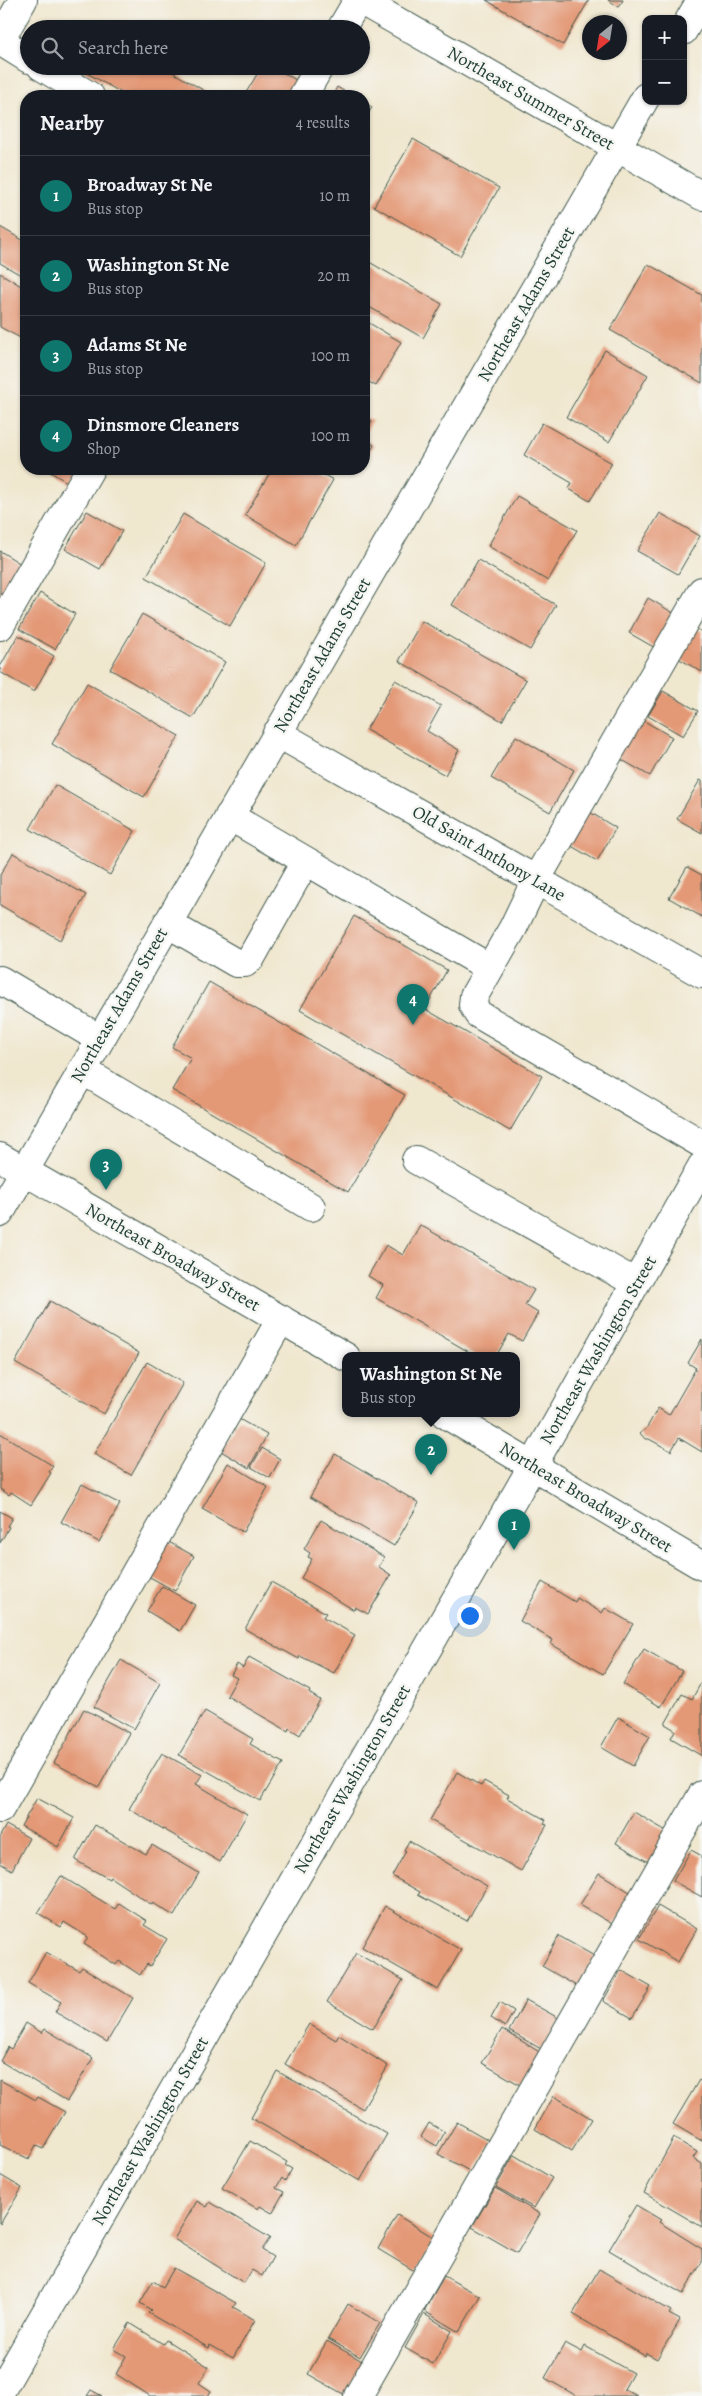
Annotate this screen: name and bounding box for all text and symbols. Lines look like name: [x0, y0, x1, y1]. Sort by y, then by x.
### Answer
north arrow: [582, 15, 627, 60]
map controls: [642, 15, 687, 105]
button: +: [642, 15, 687, 60]
search box: [20, 20, 370, 75]
icon: search: [38, 34, 66, 62]
text: Search here: [78, 35, 168, 61]
street label: Northeast Summer Street: [443, 40, 619, 156]
button: −: [642, 60, 687, 105]
text: Nearby: [40, 109, 103, 137]
text: 4 results: [296, 112, 350, 134]
text: Broadway St Ne: [87, 172, 212, 198]
text: 1: [53, 185, 59, 207]
text: 10 m: [320, 185, 350, 207]
text: Bus stop: [87, 198, 143, 220]
street label: Northeast Adams Street: [472, 222, 580, 386]
text: Washington St Ne: [87, 252, 229, 278]
text: 2: [52, 265, 60, 287]
text: 20 m: [317, 265, 350, 287]
text: Bus stop: [87, 278, 143, 300]
text: Adams St Ne: [87, 332, 187, 358]
text: 3: [53, 345, 59, 367]
text: 100 m: [311, 345, 350, 367]
text: Bus stop: [87, 358, 143, 380]
text: Dinsmore Cleaners: [87, 412, 239, 438]
text: 4: [52, 425, 60, 447]
text: 100 m: [311, 425, 350, 447]
text: Shop: [87, 438, 120, 460]
street label: Northeast Adams Street: [268, 573, 376, 737]
street label: Old Saint Anthony Lane: [408, 799, 570, 907]
street label: Northeast Adams Street: [65, 923, 173, 1087]
pin: 4: [397, 984, 429, 1025]
pin: 3: [90, 1149, 122, 1190]
street label: Northeast Broadway Street: [81, 1197, 265, 1317]
street label: Northeast Washington Street: [534, 1251, 662, 1449]
popup: [342, 1352, 520, 1417]
text: Washington St Ne: [360, 1361, 502, 1387]
text: Bus stop: [360, 1387, 416, 1409]
pin: 2: [415, 1434, 447, 1475]
street label: Northeast Broadway Street: [495, 1436, 677, 1558]
pin: 1: [498, 1509, 530, 1550]
your location: [457, 1603, 483, 1629]
street label: Northeast Washington Street: [288, 1680, 416, 1878]
street label: Northeast Washington Street: [86, 2032, 214, 2230]

